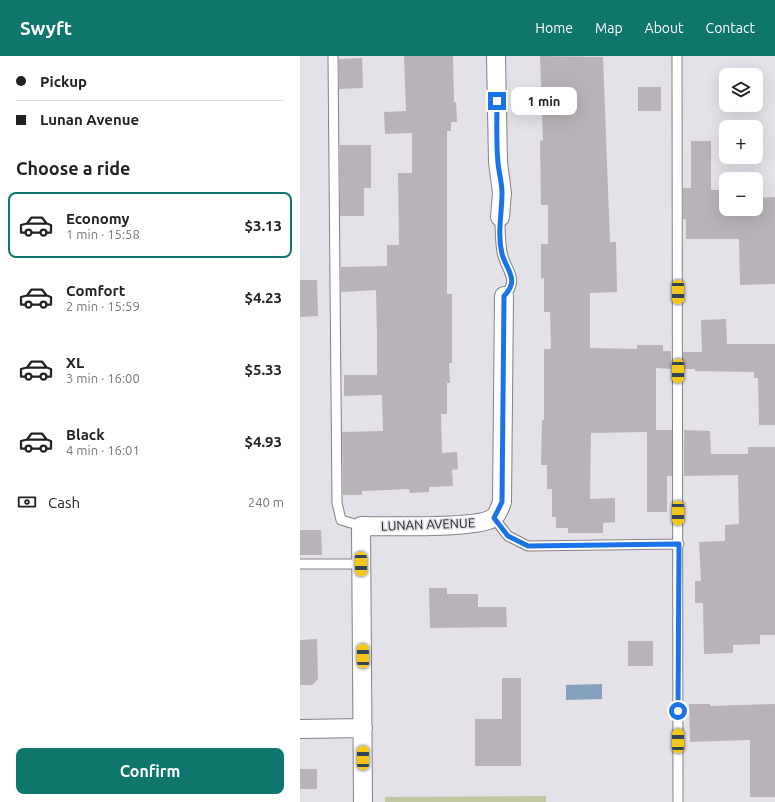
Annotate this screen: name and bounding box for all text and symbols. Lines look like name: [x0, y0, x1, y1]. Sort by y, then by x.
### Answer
text: Swyft: [20, 17, 72, 39]
text: Home: [535, 20, 573, 36]
text: Map: [595, 20, 623, 36]
text: About: [645, 20, 684, 36]
text: Contact: [706, 20, 755, 36]
map controls: [719, 68, 763, 216]
button: layers: [719, 68, 763, 112]
text: Pickup: [40, 73, 87, 90]
callout: 1 min: [511, 87, 577, 115]
route end: [488, 92, 506, 110]
text: 1 min: [528, 94, 560, 108]
text: Lunan Avenue: [40, 111, 139, 128]
button: +: [719, 120, 763, 164]
text: Choose a ride: [16, 158, 130, 178]
button: −: [719, 172, 763, 216]
icon: car: [18, 207, 54, 243]
text: Economy: [66, 210, 130, 227]
text: $3.13: [244, 217, 282, 234]
text: 1 min · 15:58: [66, 227, 140, 241]
icon: car: [18, 279, 54, 315]
car: [672, 280, 684, 304]
text: Comfort: [66, 282, 125, 299]
text: $4.23: [244, 289, 282, 306]
text: 2 min · 15:59: [66, 299, 140, 313]
icon: car: [18, 351, 54, 387]
text: XL: [66, 354, 84, 371]
car: [672, 359, 684, 383]
text: $5.33: [244, 361, 282, 378]
text: 3 min · 16:00: [66, 371, 140, 385]
icon: car: [18, 423, 54, 459]
text: Black: [66, 426, 105, 443]
text: $4.93: [244, 433, 282, 450]
text: 4 min · 16:01: [66, 443, 140, 457]
icon: cash: [16, 491, 38, 513]
text: Cash: [48, 494, 80, 511]
text: 240 m: [248, 495, 284, 509]
car: [672, 501, 684, 525]
street label: LUNAN AVENUE: [381, 515, 475, 533]
car: [355, 552, 367, 576]
car: [357, 644, 369, 668]
route start: [669, 702, 687, 720]
car: [672, 729, 684, 753]
car: [357, 746, 369, 770]
button: Confirm: [16, 748, 284, 794]

